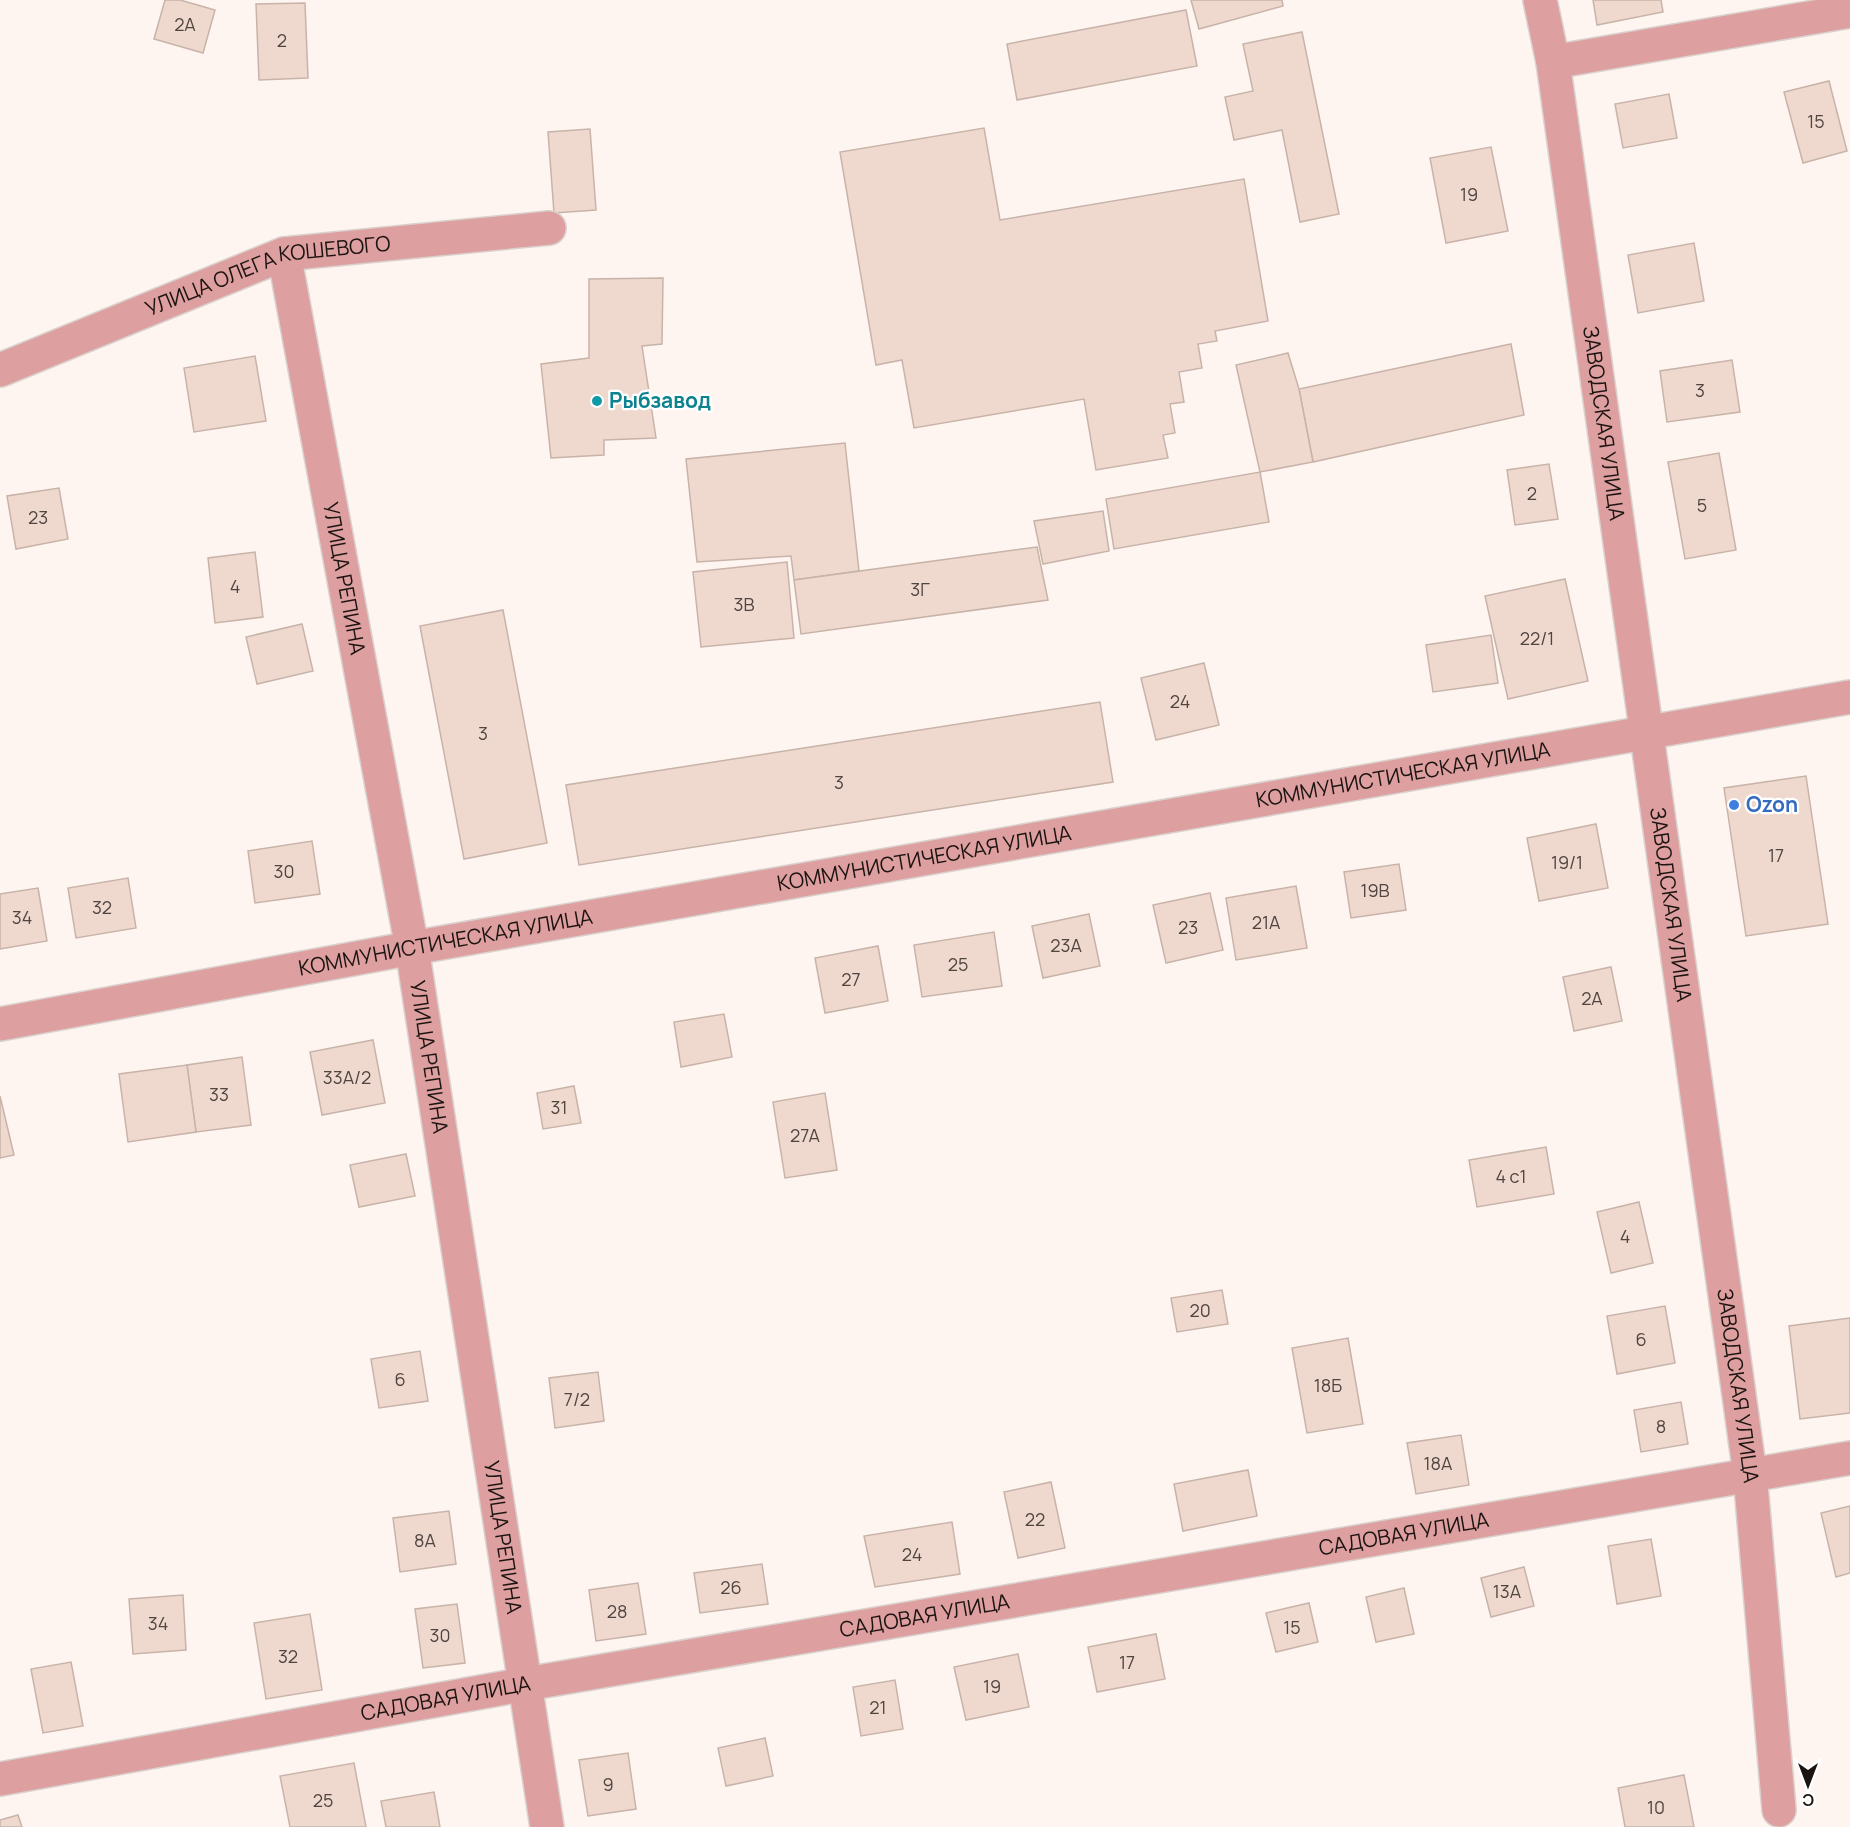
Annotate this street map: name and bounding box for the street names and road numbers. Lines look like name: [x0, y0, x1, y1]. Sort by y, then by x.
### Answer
street label: УЛИЦА ОЛЕГА КОШЕВОГО: [141, 229, 392, 322]
street label: ЗАВОДСКАЯ УЛИЦА: [1577, 324, 1632, 522]
street label: УЛИЦА РЕПИНА: [317, 500, 373, 657]
street label: КОММУНИСТИЧЕСКАЯ УЛИЦА: [1254, 735, 1552, 813]
street label: ЗАВОДСКАЯ УЛИЦА: [1644, 805, 1699, 1004]
street label: КОММУНИСТИЧЕСКАЯ УЛИЦА: [775, 818, 1073, 897]
street label: КОММУНИСТИЧЕСКАЯ УЛИЦА: [296, 902, 595, 982]
street label: УЛИЦА РЕПИНА: [404, 978, 455, 1135]
street label: ЗАВОДСКАЯ УЛИЦА: [1711, 1287, 1766, 1484]
street label: УЛИЦА РЕПИНА: [478, 1459, 529, 1616]
street label: САДОВАЯ УЛИЦА: [1316, 1505, 1491, 1561]
street label: САДОВАЯ УЛИЦА: [837, 1587, 1012, 1643]
street label: САДОВАЯ УЛИЦА: [358, 1668, 533, 1727]

